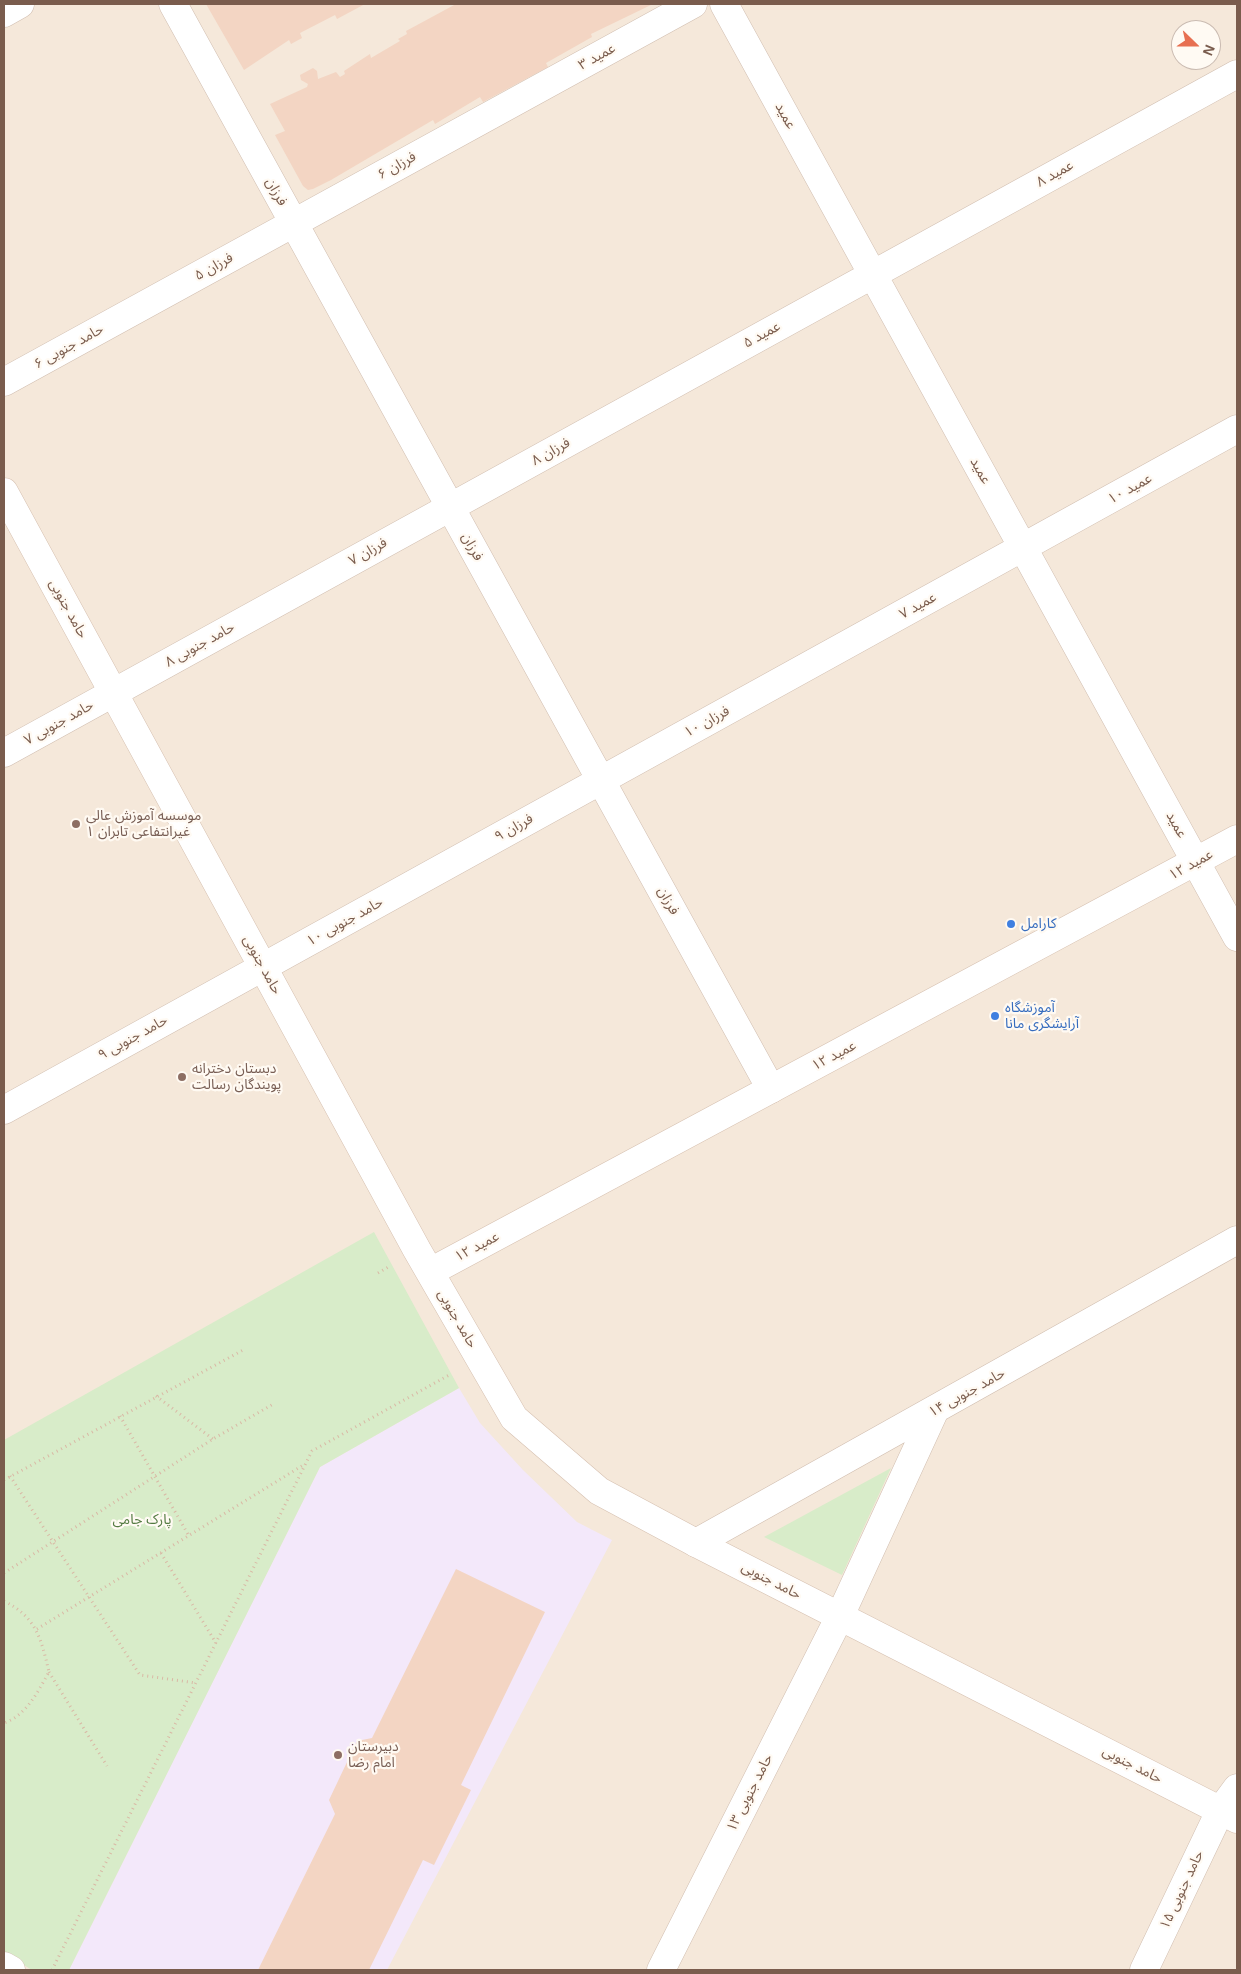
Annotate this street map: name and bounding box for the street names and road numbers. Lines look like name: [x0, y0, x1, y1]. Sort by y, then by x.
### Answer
street label: عمید ۳: [576, 40, 618, 74]
street label: عمید: [771, 100, 799, 132]
street label: فرزان ۶: [375, 149, 419, 183]
street label: عمید ۸: [1034, 157, 1076, 191]
street label: فرزان: [261, 175, 291, 209]
street label: فرزان ۵: [192, 250, 236, 284]
street label: عمید ۵: [741, 318, 783, 352]
street label: حامد جنوبی ۶: [31, 321, 107, 373]
street label: فرزان ۸: [529, 435, 573, 469]
street label: عمید: [966, 455, 994, 487]
street label: عمید ۱۰: [1105, 470, 1155, 508]
street label: فرزان: [457, 530, 487, 564]
street label: فرزان ۷: [346, 535, 390, 569]
street label: حامد جنوبی: [45, 577, 91, 641]
street label: عمید ۷: [897, 589, 939, 623]
street label: حامد جنوبی ۸: [162, 619, 238, 671]
street label: حامد جنوبی ۷: [21, 697, 97, 749]
street label: فرزان ۱۰: [681, 703, 733, 741]
street label: عمید: [1162, 809, 1190, 841]
street label: فرزان ۹: [492, 811, 536, 845]
street label: عمید ۱۲: [1166, 846, 1216, 884]
street label: فرزان: [653, 884, 683, 918]
street label: حامد جنوبی ۱۰: [304, 894, 386, 950]
street label: حامد جنوبی: [239, 933, 285, 997]
street label: حامد جنوبی ۹: [95, 1012, 171, 1064]
street label: عمید ۱۲: [809, 1037, 859, 1075]
street label: عمید ۱۲: [452, 1228, 502, 1266]
street label: حامد جنوبی: [434, 1287, 480, 1351]
street label: حامد جنوبی ۱۴: [926, 1365, 1008, 1421]
street label: حامد جنوبی: [738, 1559, 804, 1603]
street label: حامد جنوبی: [1099, 1743, 1165, 1787]
street label: حامد جنوبی ۱۳: [723, 1751, 777, 1835]
street label: حامد جنوبی ۱۵: [1157, 1848, 1207, 1932]

